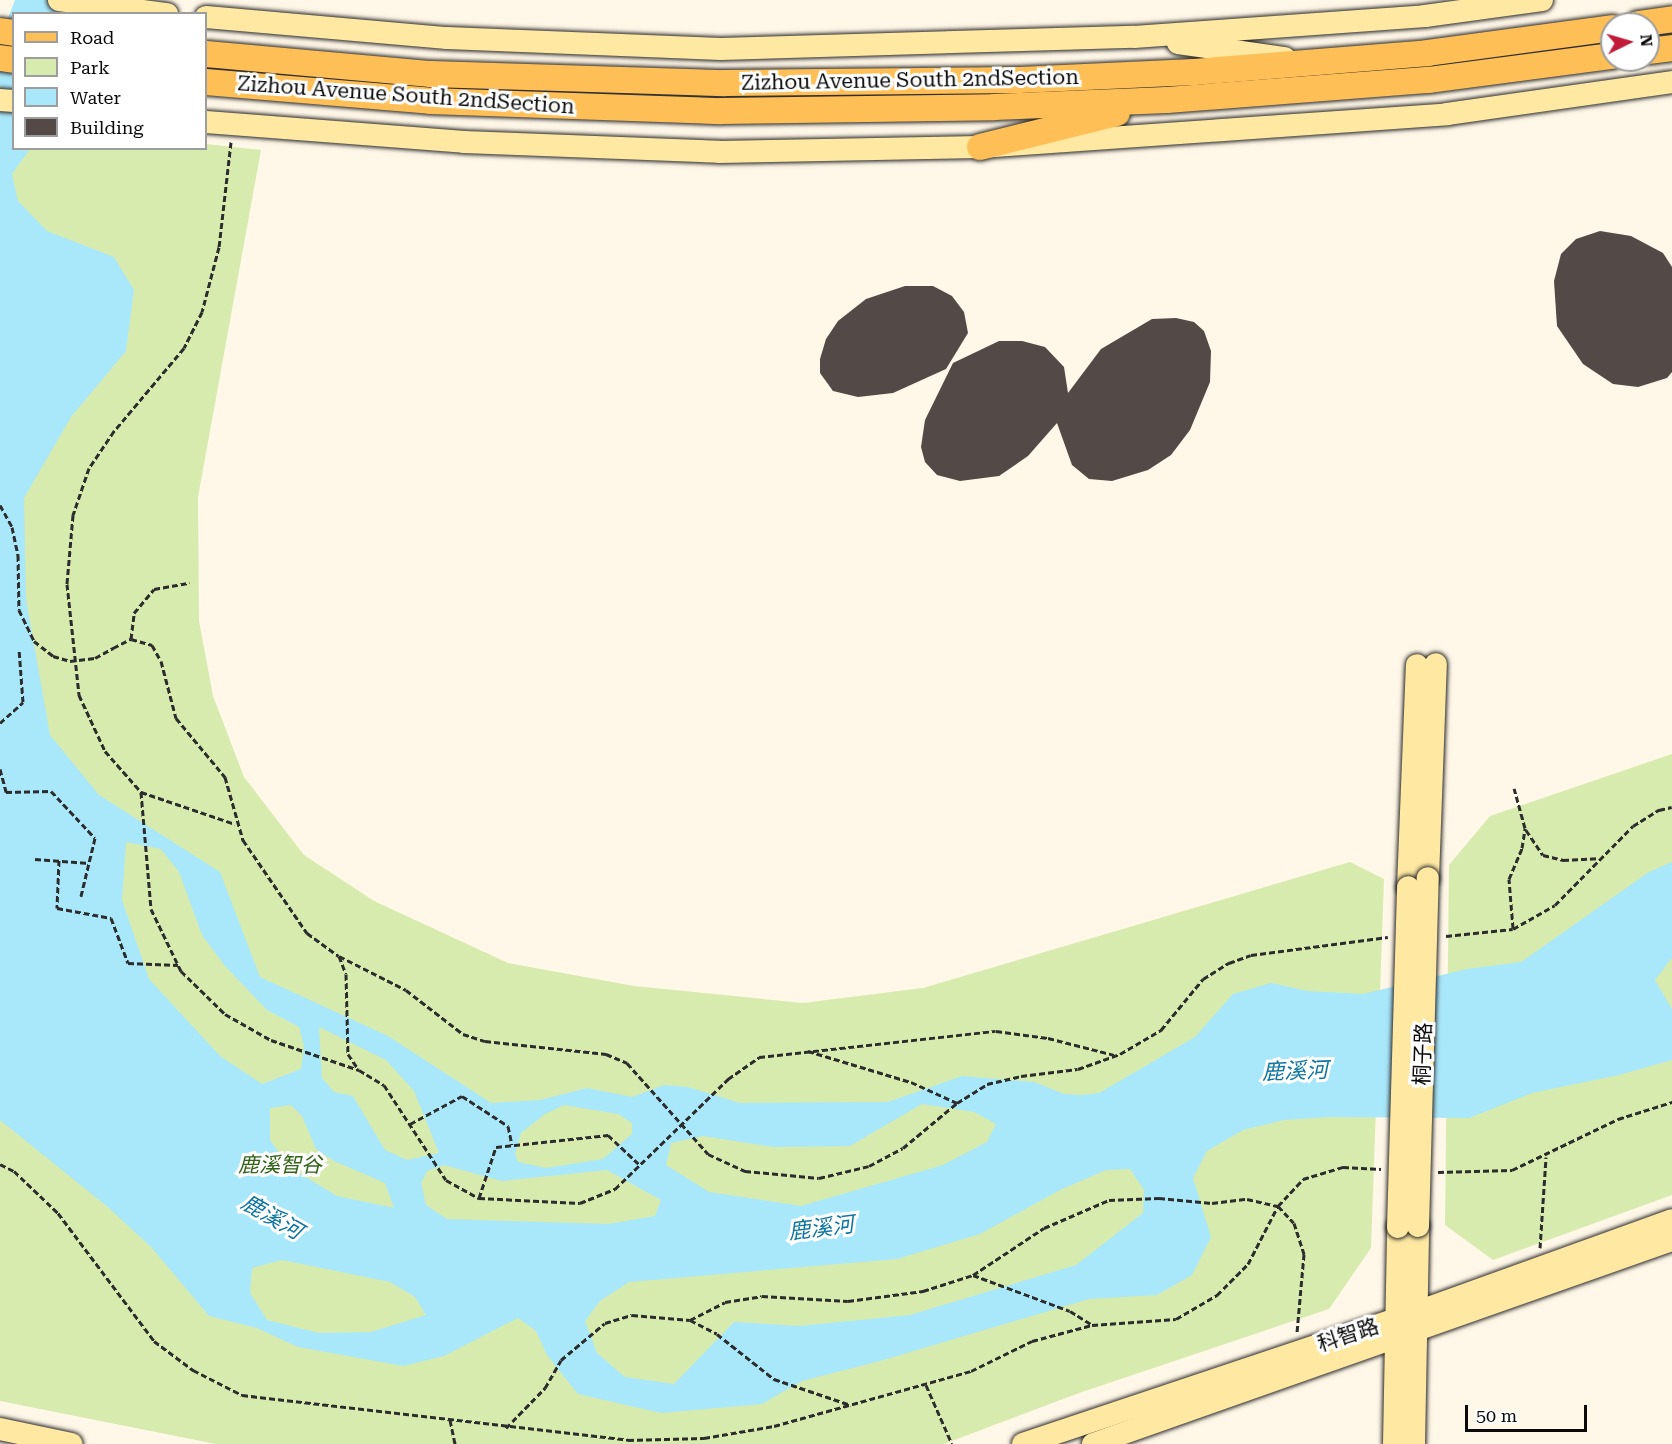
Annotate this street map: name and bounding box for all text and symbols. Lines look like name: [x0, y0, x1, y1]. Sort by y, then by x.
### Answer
legend: [12, 12, 207, 150]
north arrow: [1600, 12, 1660, 72]
text: Road: [70, 27, 114, 48]
text: N: [1636, 34, 1656, 48]
text: Park: [70, 57, 110, 78]
street label: Zizhou Avenue South 2ndSection: [741, 64, 1079, 96]
street label: Zizhou Avenue South 2ndSection: [237, 71, 575, 119]
text: Water: [70, 87, 121, 108]
text: Building: [70, 117, 144, 138]
street label: 桐子路: [1409, 1022, 1437, 1086]
water label: 鹿溪河: [1262, 1057, 1328, 1085]
park label: 鹿溪智谷: [238, 1152, 322, 1178]
water label: 鹿溪河: [237, 1189, 307, 1245]
water label: 鹿溪河: [787, 1211, 855, 1245]
street label: 科智路: [1314, 1313, 1382, 1357]
scale bar: [1468, 1393, 1590, 1431]
text: 50 m: [1476, 1405, 1517, 1426]

